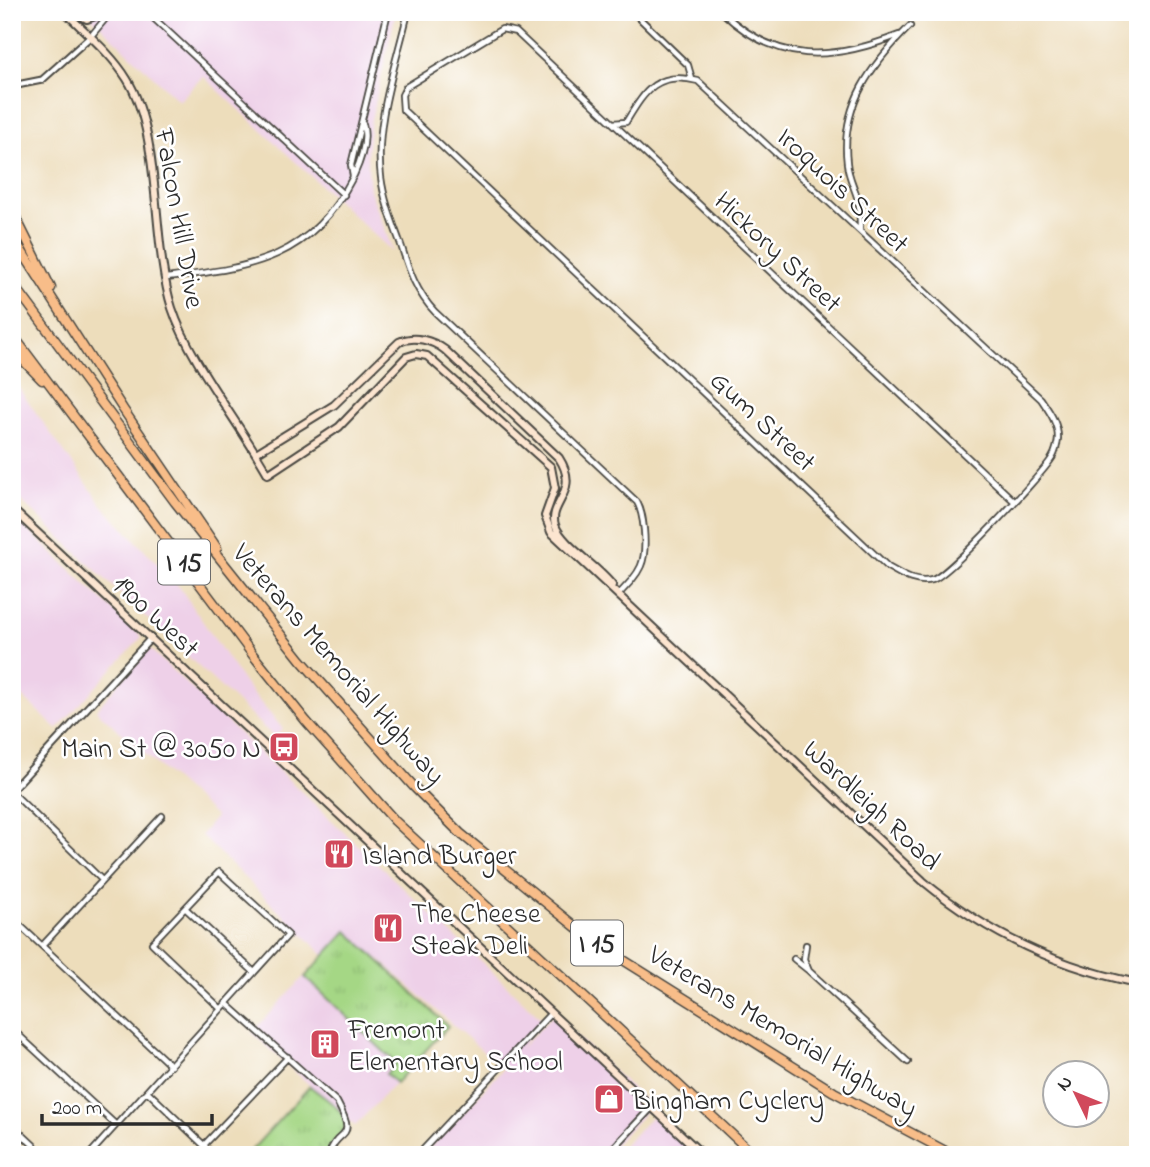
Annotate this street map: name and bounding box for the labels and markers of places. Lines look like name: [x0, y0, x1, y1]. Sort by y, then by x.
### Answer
place label: Main St @ 3050 N: [61, 730, 261, 771]
bus stop icon: Main St @ 3050 N: [267, 730, 301, 764]
restaurant icon: Island Burger: [322, 837, 356, 871]
place label: Island Burger: [362, 837, 517, 878]
place label: The Cheese Steak Deli: [411, 895, 541, 968]
restaurant icon: The Cheese Steak Deli: [371, 911, 405, 945]
place label: Fremont Elementary School: [347, 1011, 563, 1084]
building icon: Fremont Elementary School: [308, 1027, 342, 1061]
shop icon: Bingham Cyclery: [592, 1082, 626, 1116]
place label: Bingham Cyclery: [631, 1082, 824, 1123]

